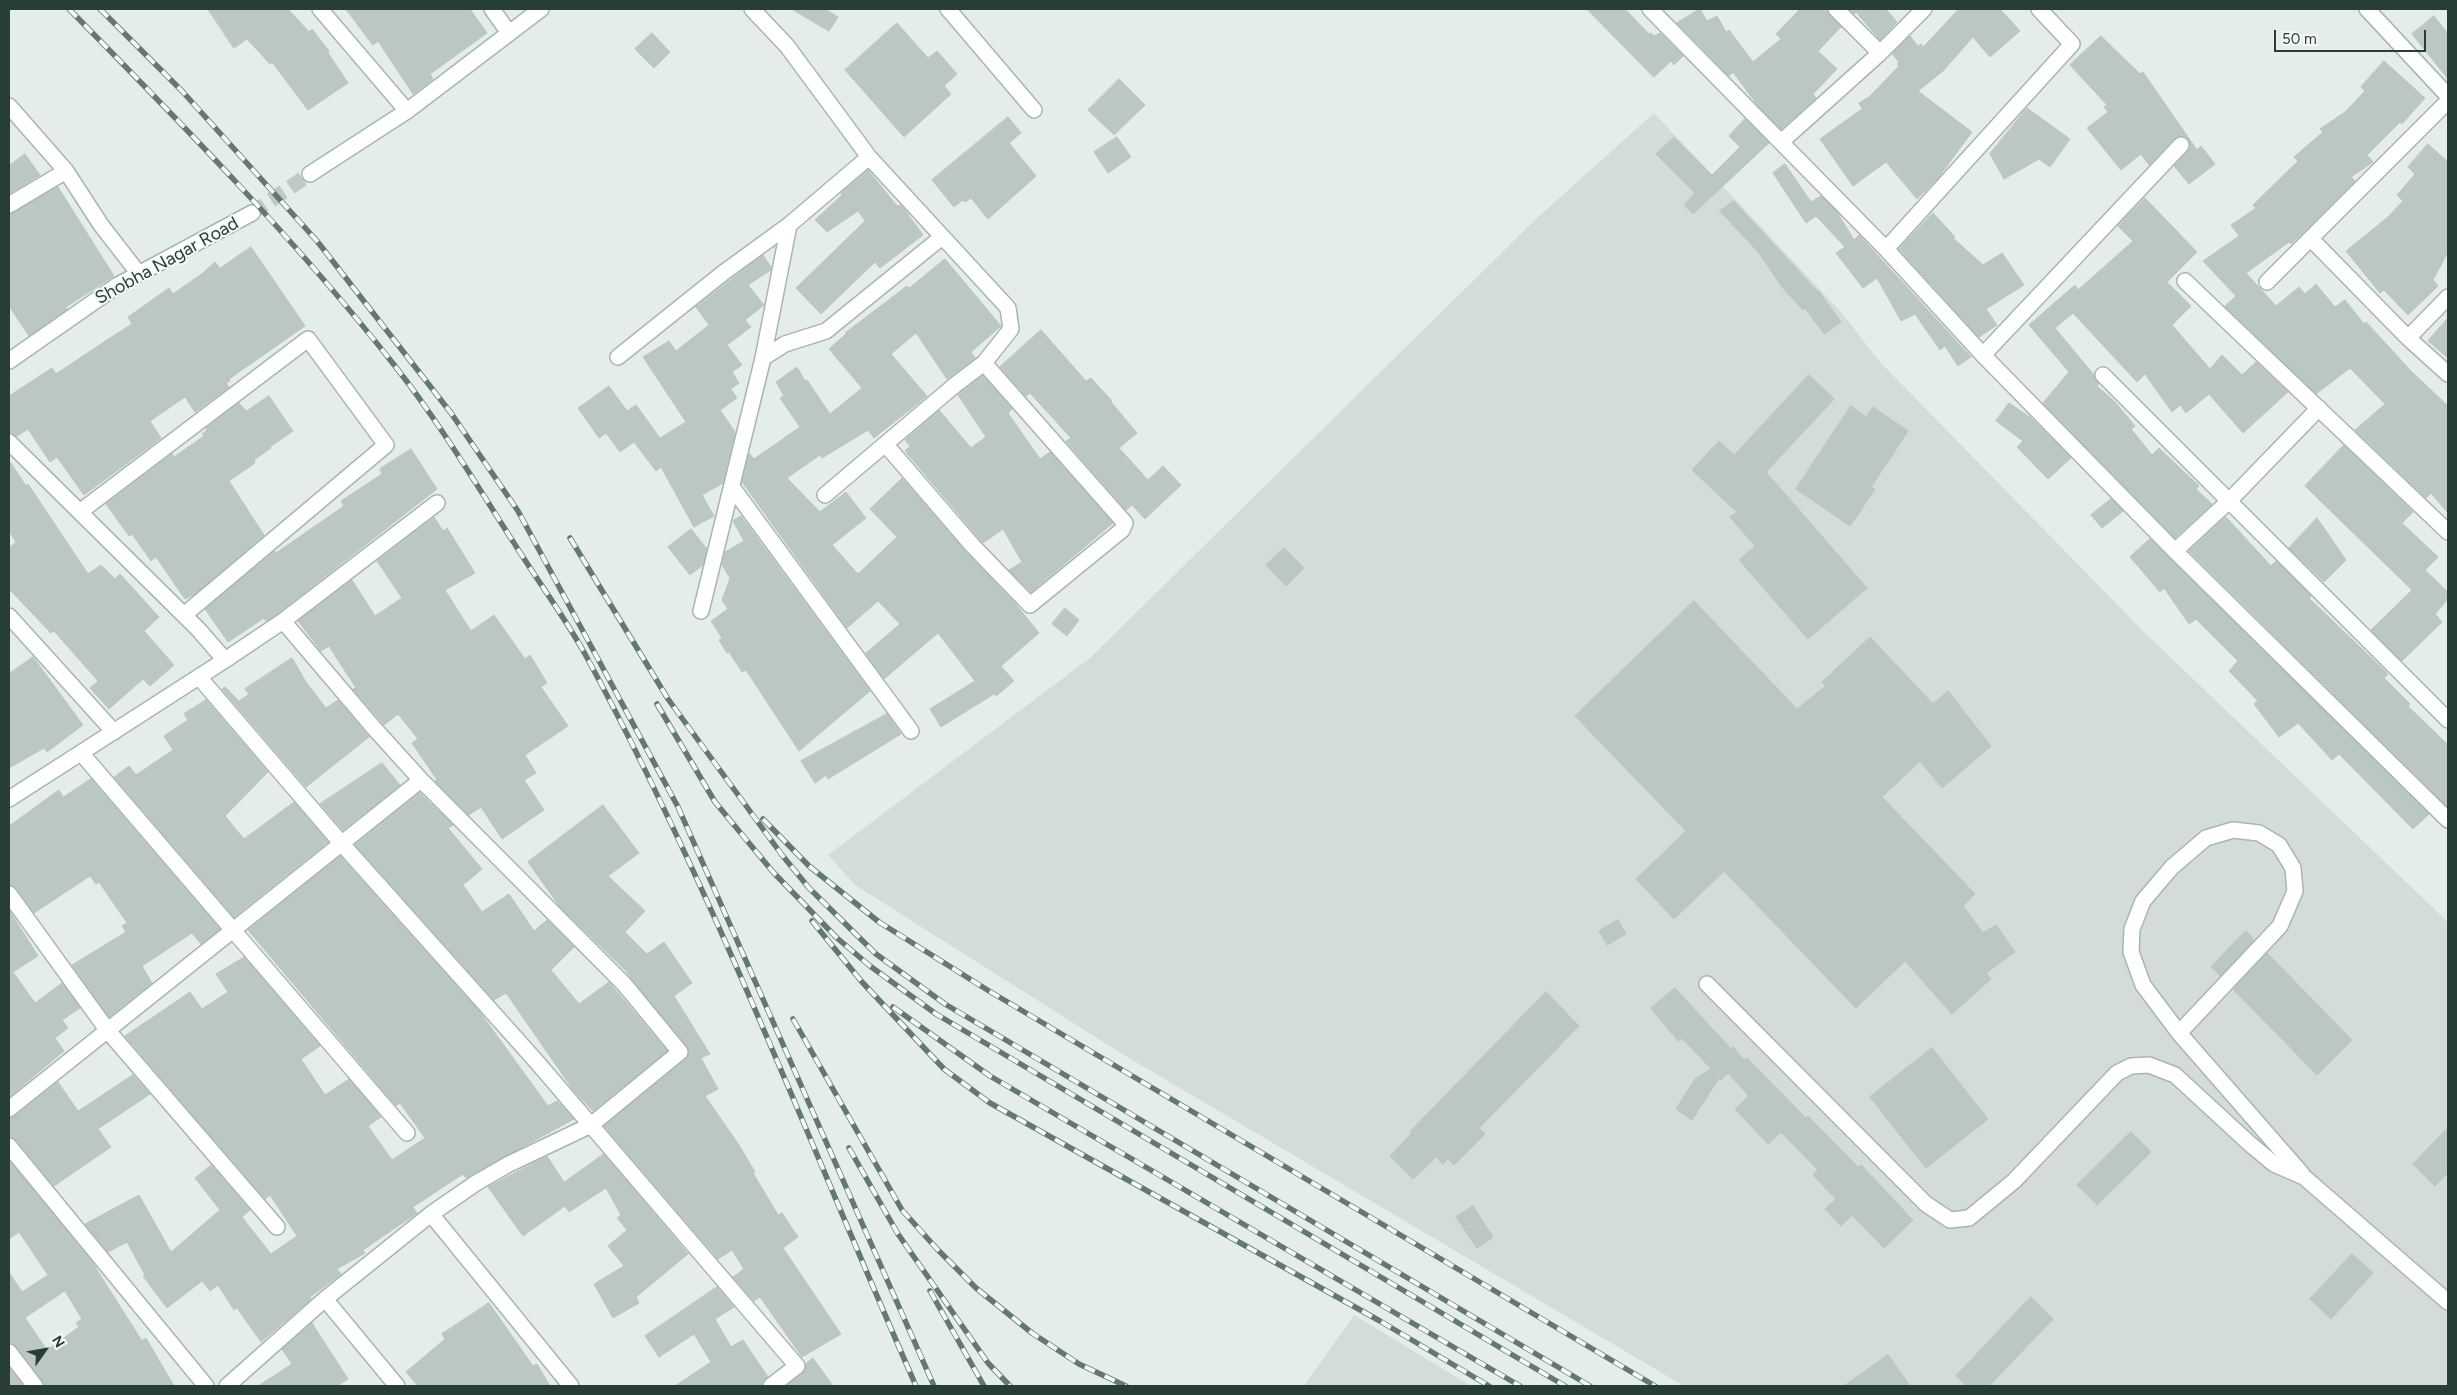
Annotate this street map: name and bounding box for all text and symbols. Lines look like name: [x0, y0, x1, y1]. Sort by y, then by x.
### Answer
scale bar: [2277, 20, 2430, 52]
text: 50 m: [2282, 30, 2317, 48]
street label: Shobha Nagar Road: [92, 213, 242, 309]
north arrow: [20, 1325, 70, 1375]
text: N: [48, 1333, 68, 1351]

